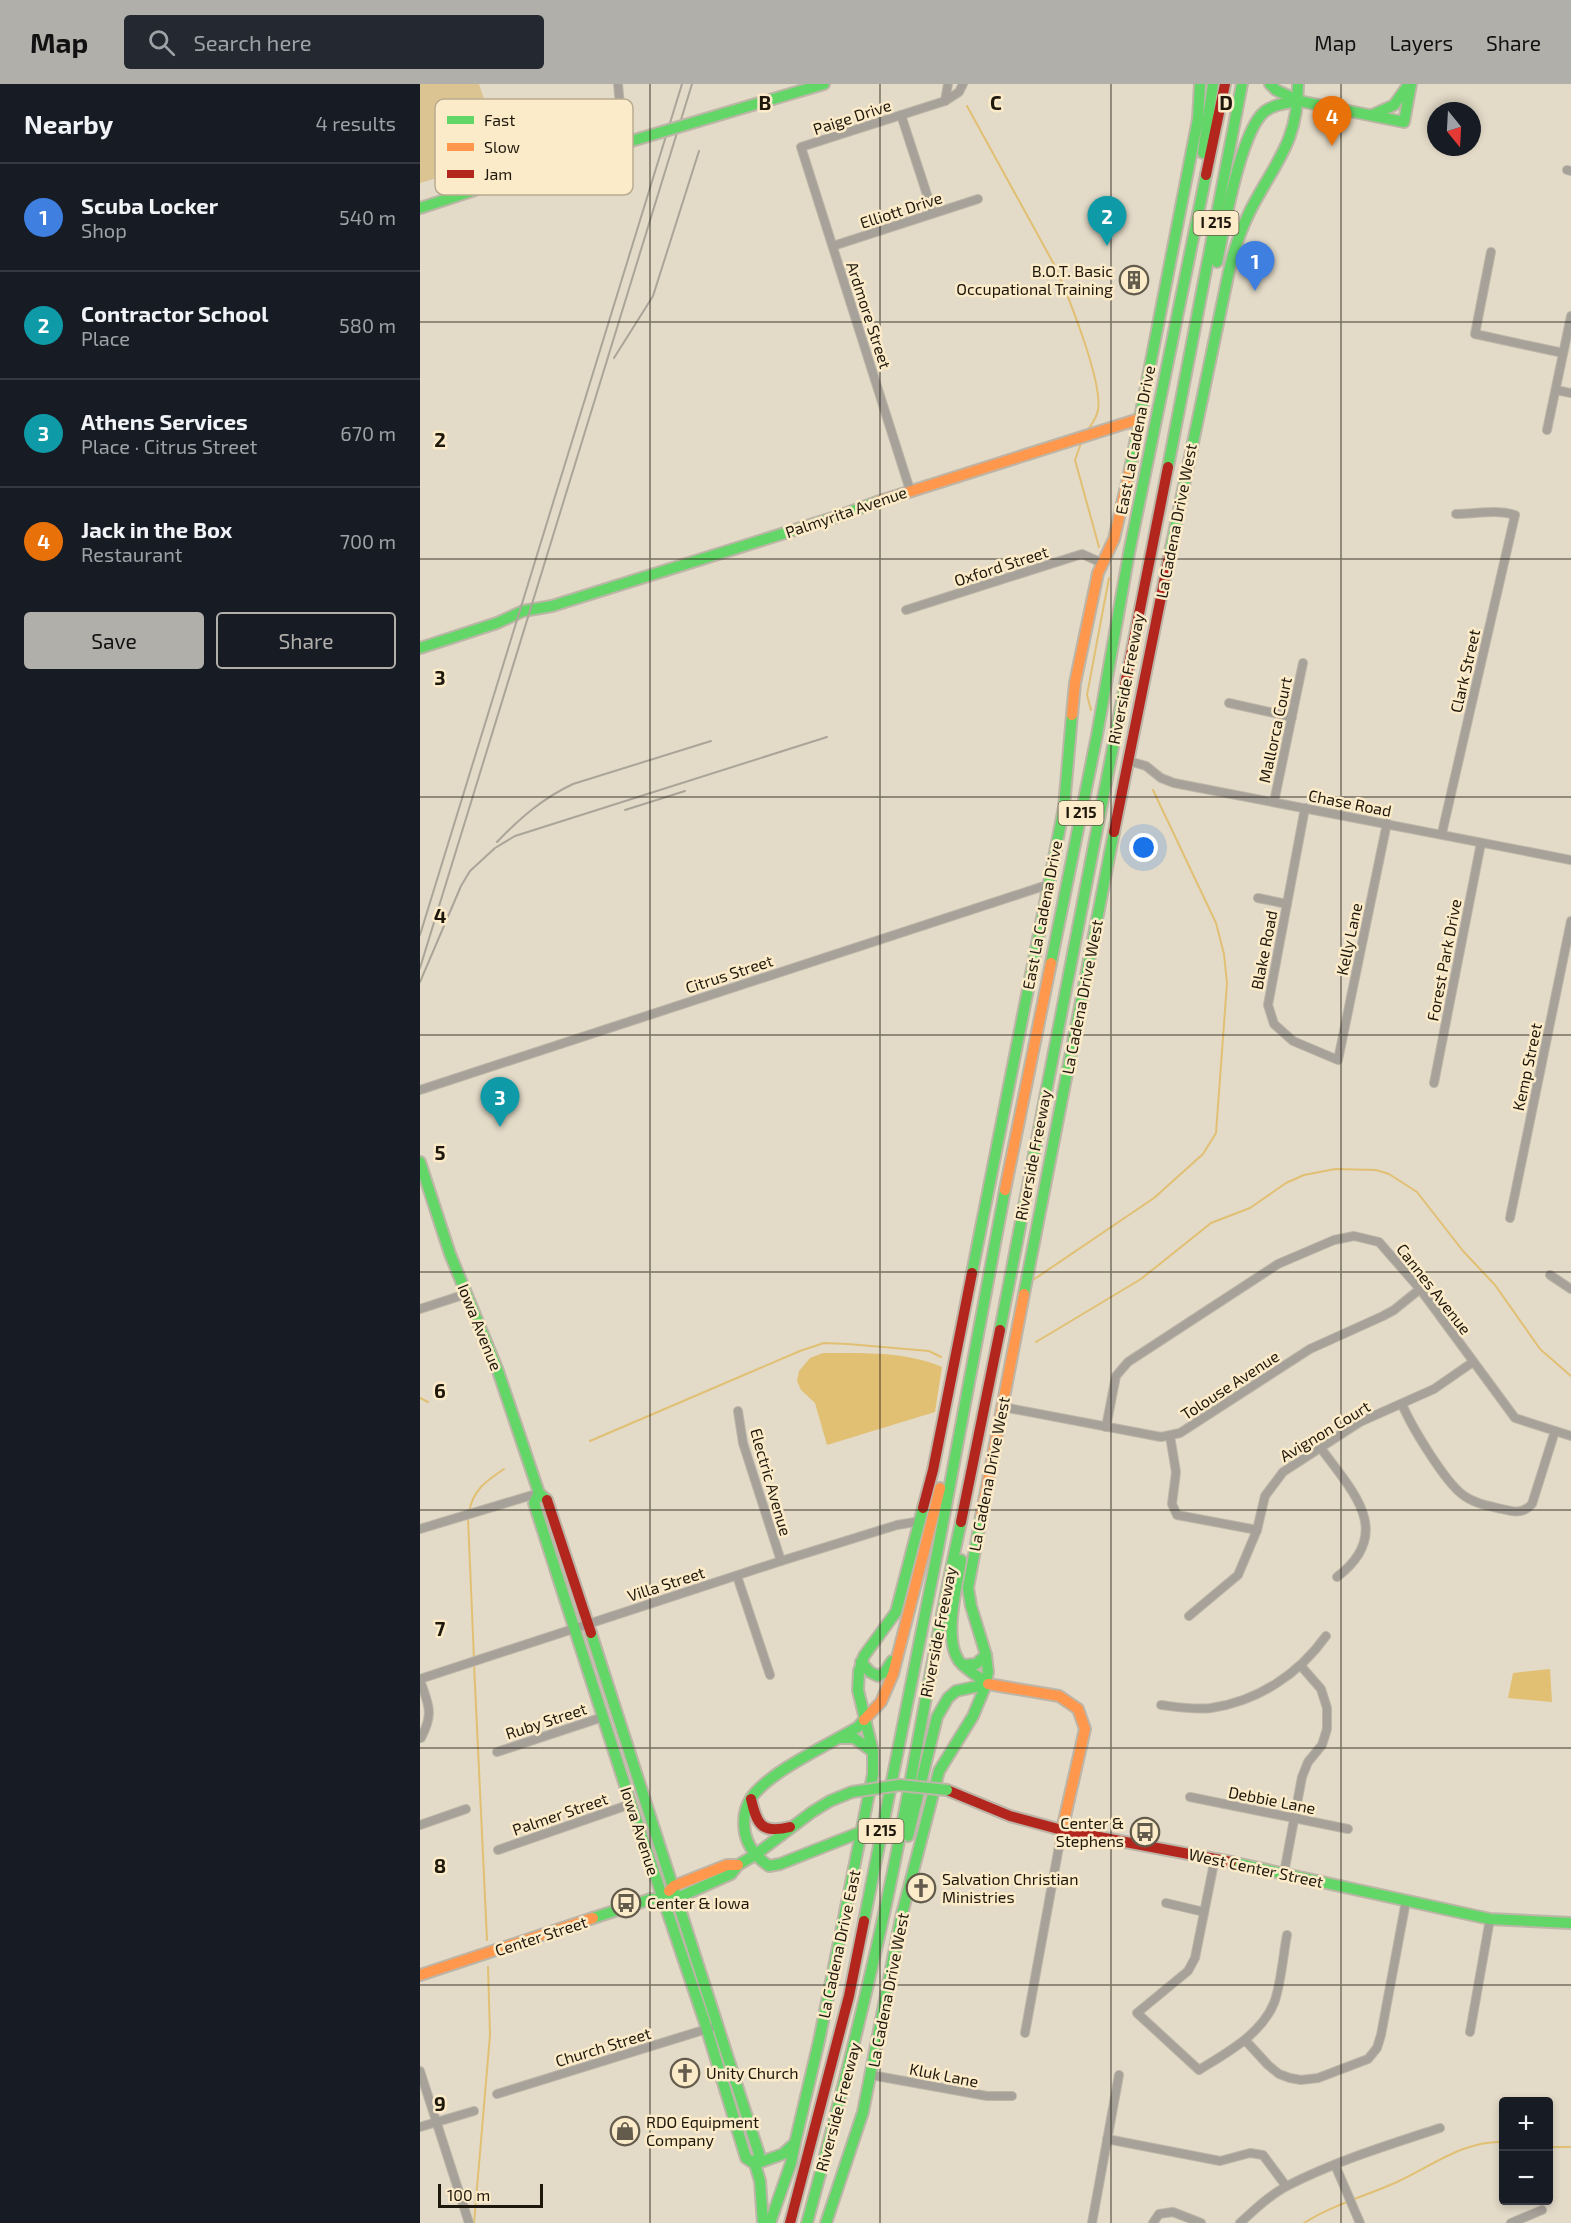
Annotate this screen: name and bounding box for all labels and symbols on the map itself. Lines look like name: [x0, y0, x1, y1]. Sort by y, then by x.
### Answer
text: B: [759, 90, 771, 114]
text: C: [990, 90, 1002, 114]
text: D: [1219, 90, 1233, 114]
street label: Paige Drive: [810, 95, 893, 138]
pin: 4: [1312, 97, 1352, 146]
legend: [435, 99, 633, 195]
north arrow: [1427, 102, 1481, 156]
text: Fast: [484, 110, 515, 129]
text: Slow: [484, 137, 520, 156]
text: Jam: [484, 164, 512, 183]
street label: Elliott Drive: [857, 187, 944, 232]
pin: 2: [1088, 196, 1126, 246]
road number: I 215: [1194, 211, 1238, 235]
pin: 1: [1236, 242, 1274, 291]
street label: Ardmore Street: [843, 259, 896, 371]
place label: B.O.T. Basic Occupational Training: [956, 261, 1113, 298]
building icon: B.O.T. Basic Occupational Training: [1118, 264, 1150, 296]
street label: East La Cadena Drive: [1111, 364, 1158, 516]
text: 2: [434, 427, 446, 451]
street label: La Cadena Drive West: [1151, 442, 1200, 600]
street label: Palmyrita Avenue: [782, 482, 909, 541]
street label: Oxford Street: [951, 541, 1050, 590]
street label: Riverside Freeway: [1104, 611, 1148, 746]
street label: Clark Street: [1446, 627, 1483, 714]
text: 3: [434, 665, 446, 689]
street label: Mallorca Court: [1254, 675, 1295, 785]
street label: Chase Road: [1307, 785, 1393, 820]
road number: I 215: [1058, 801, 1104, 825]
your location: [1129, 833, 1158, 862]
street label: East La Cadena Drive: [1018, 839, 1065, 991]
street label: Forest Park Drive: [1422, 897, 1465, 1023]
street label: Kelly Lane: [1332, 901, 1365, 977]
text: 4: [434, 903, 447, 927]
street label: Blake Road: [1247, 909, 1281, 991]
street label: La Cadena Drive West: [1057, 918, 1106, 1076]
street label: Citrus Street: [683, 950, 775, 997]
street label: Kemp Street: [1508, 1021, 1545, 1112]
pin: 3: [480, 1078, 520, 1127]
street label: Riverside Freeway: [1011, 1087, 1055, 1222]
text: 5: [434, 1140, 446, 1164]
street label: Cannes Avenue: [1393, 1239, 1476, 1338]
street label: Iowa Avenue: [454, 1281, 506, 1373]
street label: Tolouse Avenue: [1177, 1346, 1282, 1423]
text: 6: [434, 1378, 446, 1402]
street label: La Cadena Drive West: [964, 1395, 1013, 1553]
street label: Avignon Court: [1276, 1396, 1373, 1465]
street label: Electric Avenue: [747, 1426, 796, 1538]
street label: Villa Street: [625, 1562, 707, 1605]
street label: Riverside Freeway: [916, 1564, 960, 1699]
text: 7: [435, 1616, 446, 1640]
street label: Ruby Street: [503, 1698, 589, 1743]
street label: Debbie Lane: [1227, 1782, 1317, 1817]
street label: Iowa Avenue: [617, 1784, 664, 1878]
street label: Palmer Street: [510, 1788, 610, 1839]
place label: Center & Stephens: [1056, 1813, 1124, 1850]
bus stop icon: Center & Stephens: [1129, 1816, 1161, 1848]
road number: I 215: [858, 1819, 904, 1843]
street label: West Center Street: [1187, 1844, 1325, 1891]
text: 8: [434, 1853, 446, 1877]
street label: La Cadena Drive East: [813, 1868, 864, 2020]
place label: Salvation Christian Ministries: [942, 1869, 1078, 1906]
church icon: Salvation Christian Ministries: [905, 1872, 937, 1904]
bus stop icon: Center & Iowa: [610, 1887, 642, 1919]
place label: Center & Iowa: [647, 1893, 749, 1912]
street label: La Cadena Drive West: [863, 1911, 912, 2069]
street label: Center Street: [492, 1912, 589, 1959]
street label: Church Street: [553, 2023, 653, 2070]
street label: Riverside Freeway: [811, 2040, 864, 2173]
church icon: Unity Church: [669, 2057, 701, 2089]
street label: Kluk Lane: [908, 2059, 980, 2090]
place label: Unity Church: [706, 2063, 799, 2082]
text: 9: [434, 2091, 446, 2115]
place label: RDO Equipment Company: [646, 2112, 759, 2149]
shop icon: RDO Equipment Company: [609, 2115, 641, 2147]
scale bar: [438, 2181, 543, 2208]

